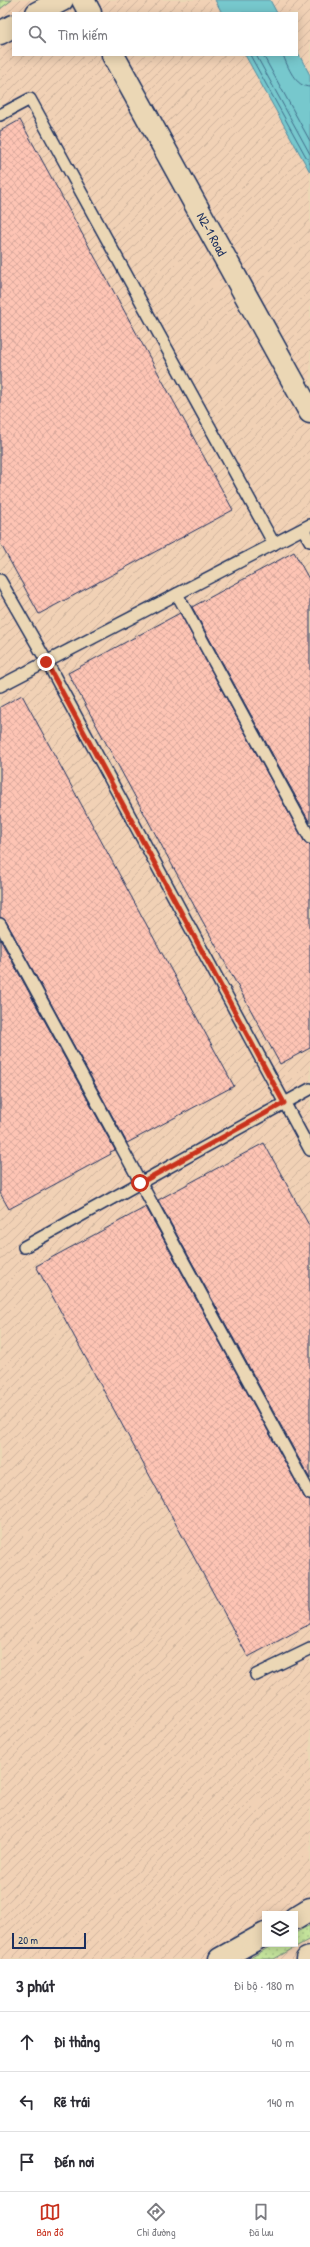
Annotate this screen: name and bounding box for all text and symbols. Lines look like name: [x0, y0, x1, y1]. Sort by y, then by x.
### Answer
search box: [12, 12, 298, 56]
icon: search: [26, 23, 48, 45]
text: Tìm kiếm: [58, 24, 108, 45]
street label: N2-1 Road: [193, 209, 231, 259]
route end: [37, 653, 55, 671]
route start: [131, 1174, 149, 1192]
map controls: [262, 1911, 298, 1947]
button: layers: [262, 1911, 298, 1947]
scale bar: [12, 1931, 86, 1950]
text: 20 m: [18, 1933, 38, 1947]
text: 3 phút: [16, 1974, 55, 1997]
text: Đi bộ · 180 m: [234, 1976, 294, 1994]
icon: ahead: [16, 2031, 38, 2053]
text: Đi thẳng: [54, 2031, 100, 2052]
text: 40 m: [271, 2033, 294, 2051]
icon: left: [16, 2091, 38, 2113]
text: Rẽ trái: [54, 2091, 90, 2112]
text: 140 m: [267, 2093, 294, 2111]
icon: arrive: [16, 2151, 38, 2173]
text: Đến nơi: [54, 2151, 95, 2172]
tab: Bản đồ: [37, 2201, 63, 2239]
tab: Chỉ đường: [136, 2201, 176, 2239]
tab: Đã lưu: [249, 2201, 273, 2239]

